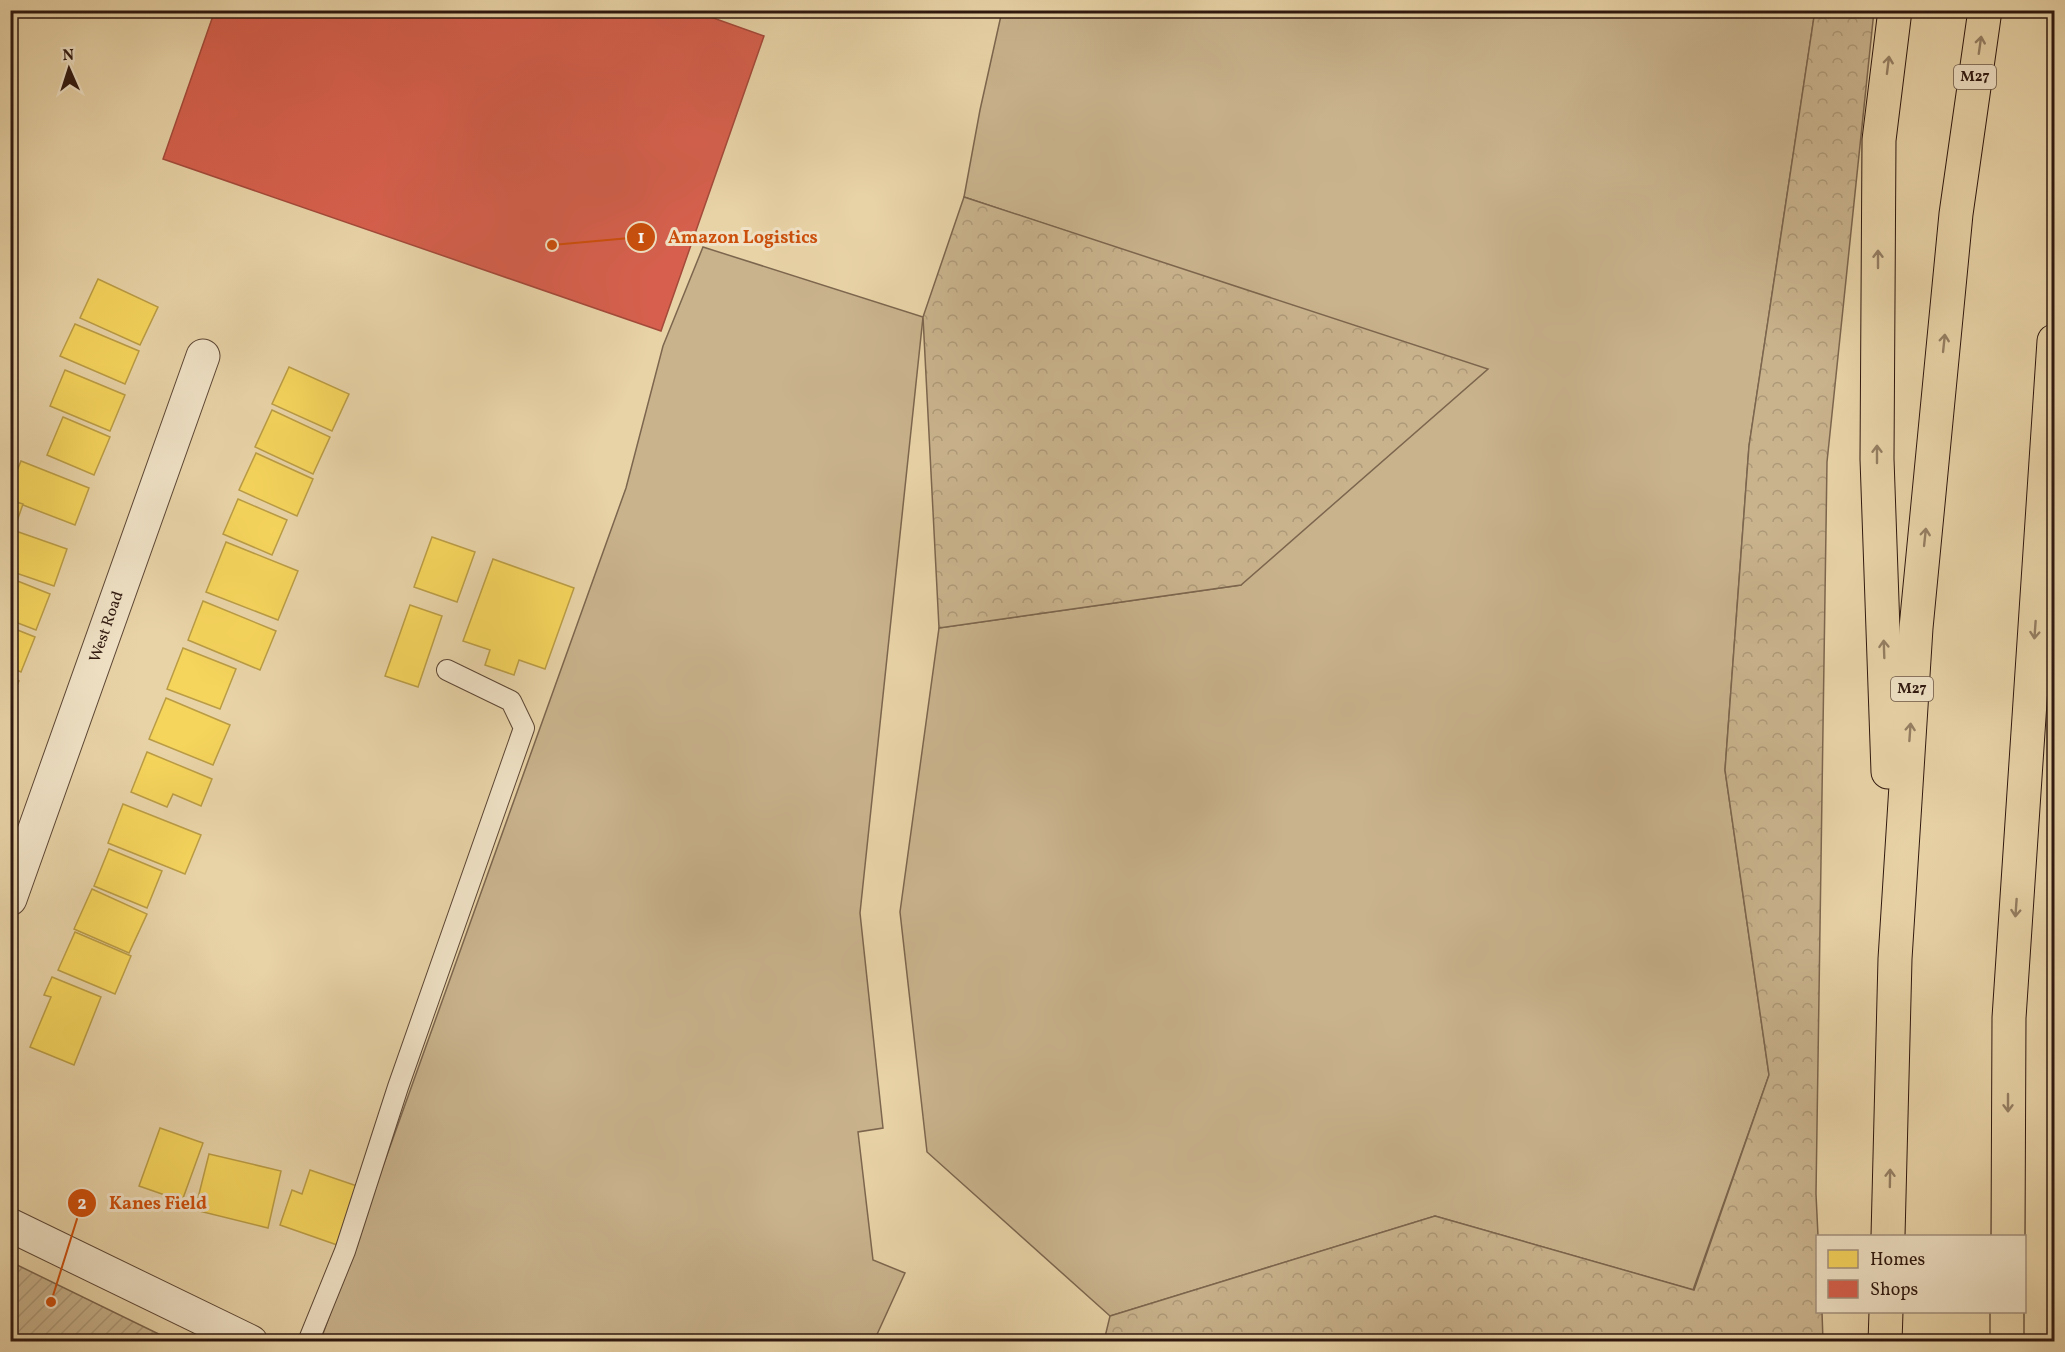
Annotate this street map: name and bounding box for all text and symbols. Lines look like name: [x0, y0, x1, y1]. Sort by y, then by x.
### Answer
one-way arrow: [1974, 35, 1985, 55]
north arrow: [39, 39, 99, 99]
text: N: [62, 45, 75, 67]
one-way arrow: [1883, 55, 1894, 75]
road number: M27: [1954, 65, 1996, 89]
callout: Amazon Logistics: [626, 219, 829, 255]
text: 1: [637, 226, 645, 251]
text: Amazon Logistics: [668, 226, 818, 251]
one-way arrow: [1872, 250, 1884, 270]
one-way arrow: [1939, 334, 1950, 354]
one-way arrow: [1871, 445, 1883, 465]
one-way arrow: [1920, 528, 1931, 548]
street label: West Road: [85, 588, 129, 666]
one-way arrow: [2029, 619, 2040, 639]
one-way arrow: [1878, 640, 1889, 660]
road number: M27: [1891, 677, 1933, 701]
one-way arrow: [1904, 722, 1915, 742]
one-way arrow: [2010, 898, 2021, 918]
one-way arrow: [2002, 1092, 2014, 1112]
one-way arrow: [1884, 1169, 1895, 1189]
callout: Kanes Field: [67, 1185, 219, 1221]
text: 2: [77, 1192, 87, 1217]
text: Kanes Field: [109, 1192, 207, 1217]
legend: [1816, 1235, 2026, 1313]
text: Homes: [1870, 1248, 1925, 1273]
text: Shops: [1870, 1278, 1918, 1303]

